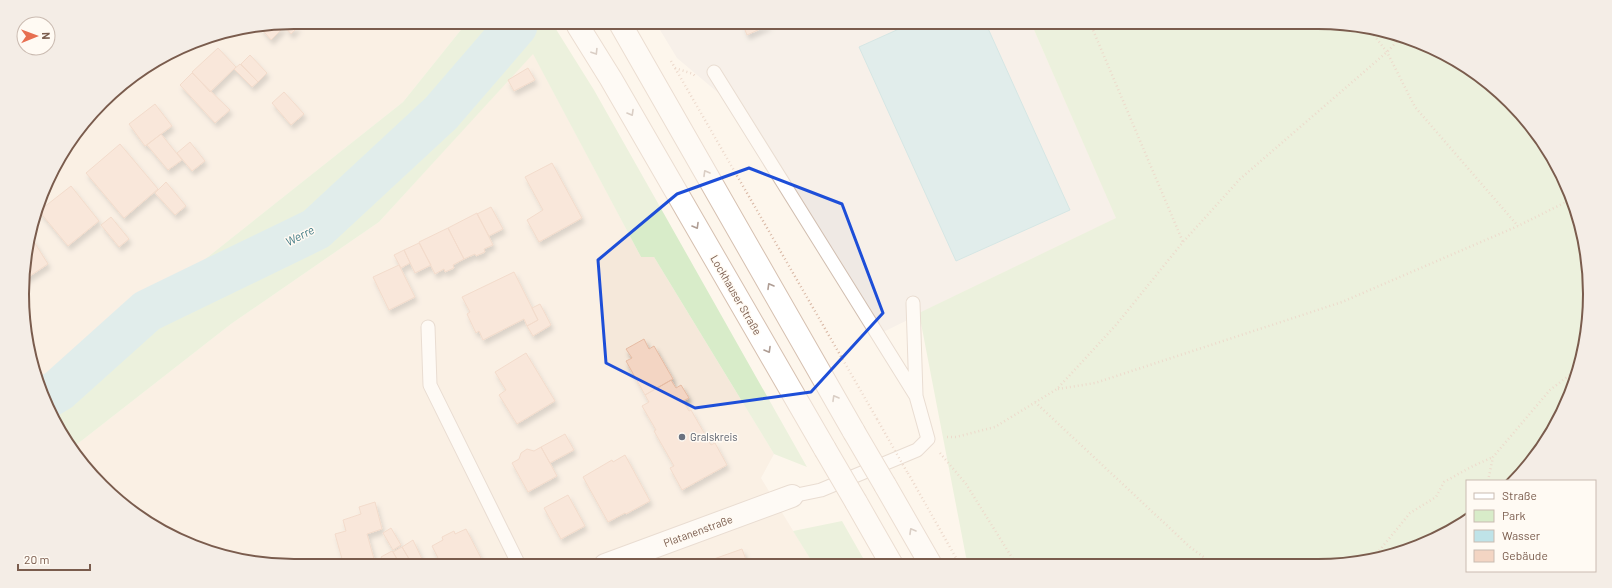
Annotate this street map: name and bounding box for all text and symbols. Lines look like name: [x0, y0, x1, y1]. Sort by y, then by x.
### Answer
north arrow: [16, 16, 56, 56]
text: N: [40, 32, 53, 40]
one-way arrow: [590, 48, 598, 55]
one-way arrow: [626, 109, 633, 116]
one-way arrow: [703, 170, 710, 177]
one-way arrow: [691, 221, 698, 229]
water label: Werre: [283, 222, 316, 248]
street label: Lockhauser Straße: [708, 252, 765, 337]
one-way arrow: [768, 283, 775, 290]
one-way arrow: [763, 346, 770, 353]
one-way arrow: [832, 395, 839, 402]
place label: Gralskreis: [690, 430, 738, 443]
marker: Gralskreis: [677, 432, 687, 442]
legend: [1466, 480, 1596, 572]
text: Straße: [1502, 488, 1537, 502]
text: Park: [1502, 508, 1526, 522]
street label: Platanenstraße: [661, 512, 734, 549]
one-way arrow: [909, 528, 916, 535]
text: Wasser: [1502, 528, 1541, 542]
scale bar: [18, 546, 90, 572]
text: Gebäude: [1502, 548, 1548, 562]
text: 20 m: [24, 552, 50, 566]

